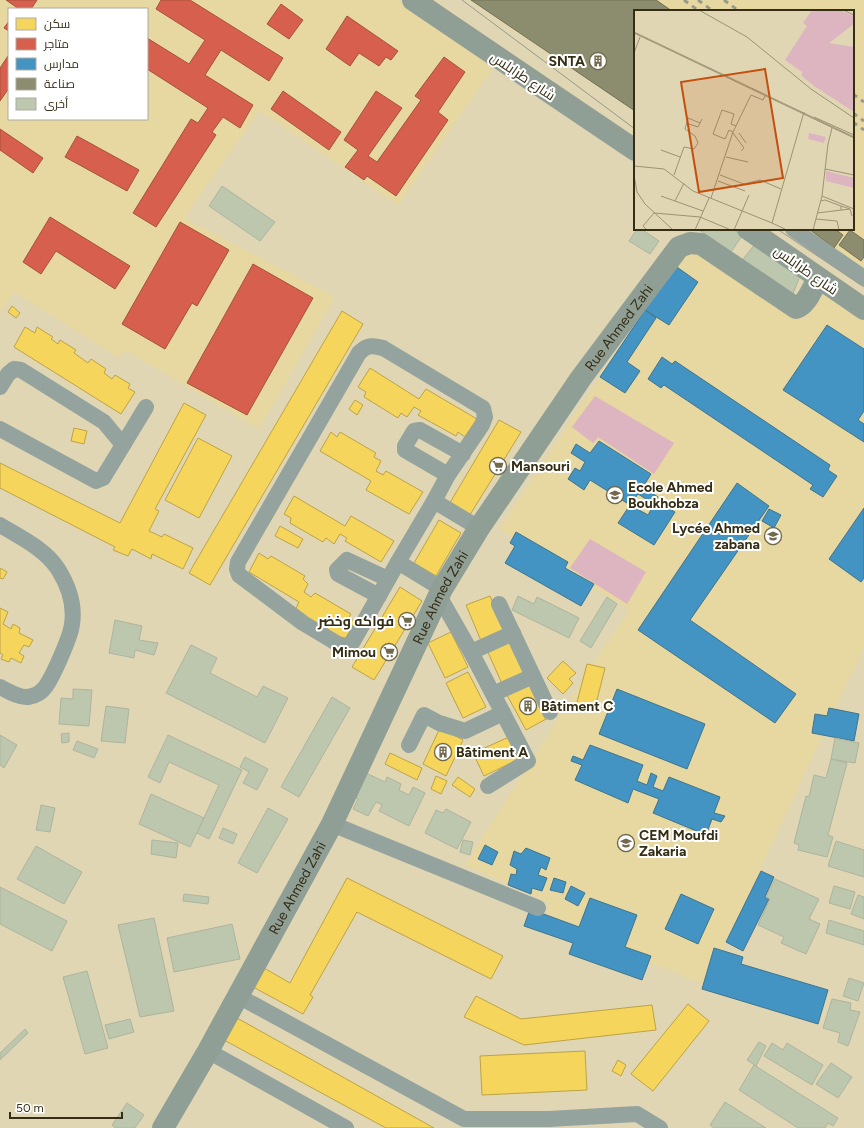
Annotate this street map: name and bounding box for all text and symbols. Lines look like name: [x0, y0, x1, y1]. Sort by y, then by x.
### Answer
legend: [8, 8, 148, 120]
inset map: [634, 10, 854, 230]
text: سكن: [44, 17, 70, 31]
text: متاجر: [43, 37, 69, 51]
street label: شارع طرابلس: [487, 49, 558, 104]
building icon: SNTA: [588, 51, 608, 71]
place label: SNTA: [548, 53, 585, 70]
text: مدارس: [44, 57, 79, 71]
text: صناعة: [44, 77, 75, 91]
text: أخرى: [44, 96, 68, 111]
street label: شارع طرابلس: [770, 242, 841, 299]
street label: Rue Ahmed Zahi: [581, 281, 657, 374]
supermarket icon: Mansouri: [488, 456, 508, 476]
place label: Mansouri: [511, 458, 570, 475]
place label: Ecole Ahmed Boukhobza: [628, 479, 713, 512]
school or university icon: Ecole Ahmed Boukhobza: [605, 485, 625, 505]
place label: Lycée Ahmed zabana: [672, 520, 760, 553]
school or university icon: Lycée Ahmed zabana: [763, 526, 783, 546]
street label: Rue Ahmed Zahi: [409, 548, 472, 647]
supermarket icon: فواكه وخضر: [397, 611, 417, 631]
place label: فواكه وخضر: [317, 613, 394, 630]
supermarket icon: Mimou: [379, 642, 399, 662]
place label: Mimou: [332, 644, 376, 661]
building icon: Bâtiment C: [518, 696, 538, 716]
place label: Bâtiment C: [541, 698, 613, 715]
building icon: Bâtiment A: [433, 742, 453, 762]
place label: Bâtiment A: [456, 744, 528, 761]
place label: CEM Moufdi Zakaria: [639, 827, 718, 860]
school or university icon: CEM Moufdi Zakaria: [616, 833, 636, 853]
street label: Rue Ahmed Zahi: [265, 839, 330, 938]
scale bar: [10, 1094, 122, 1120]
text: 50 m: [16, 1101, 44, 1115]

